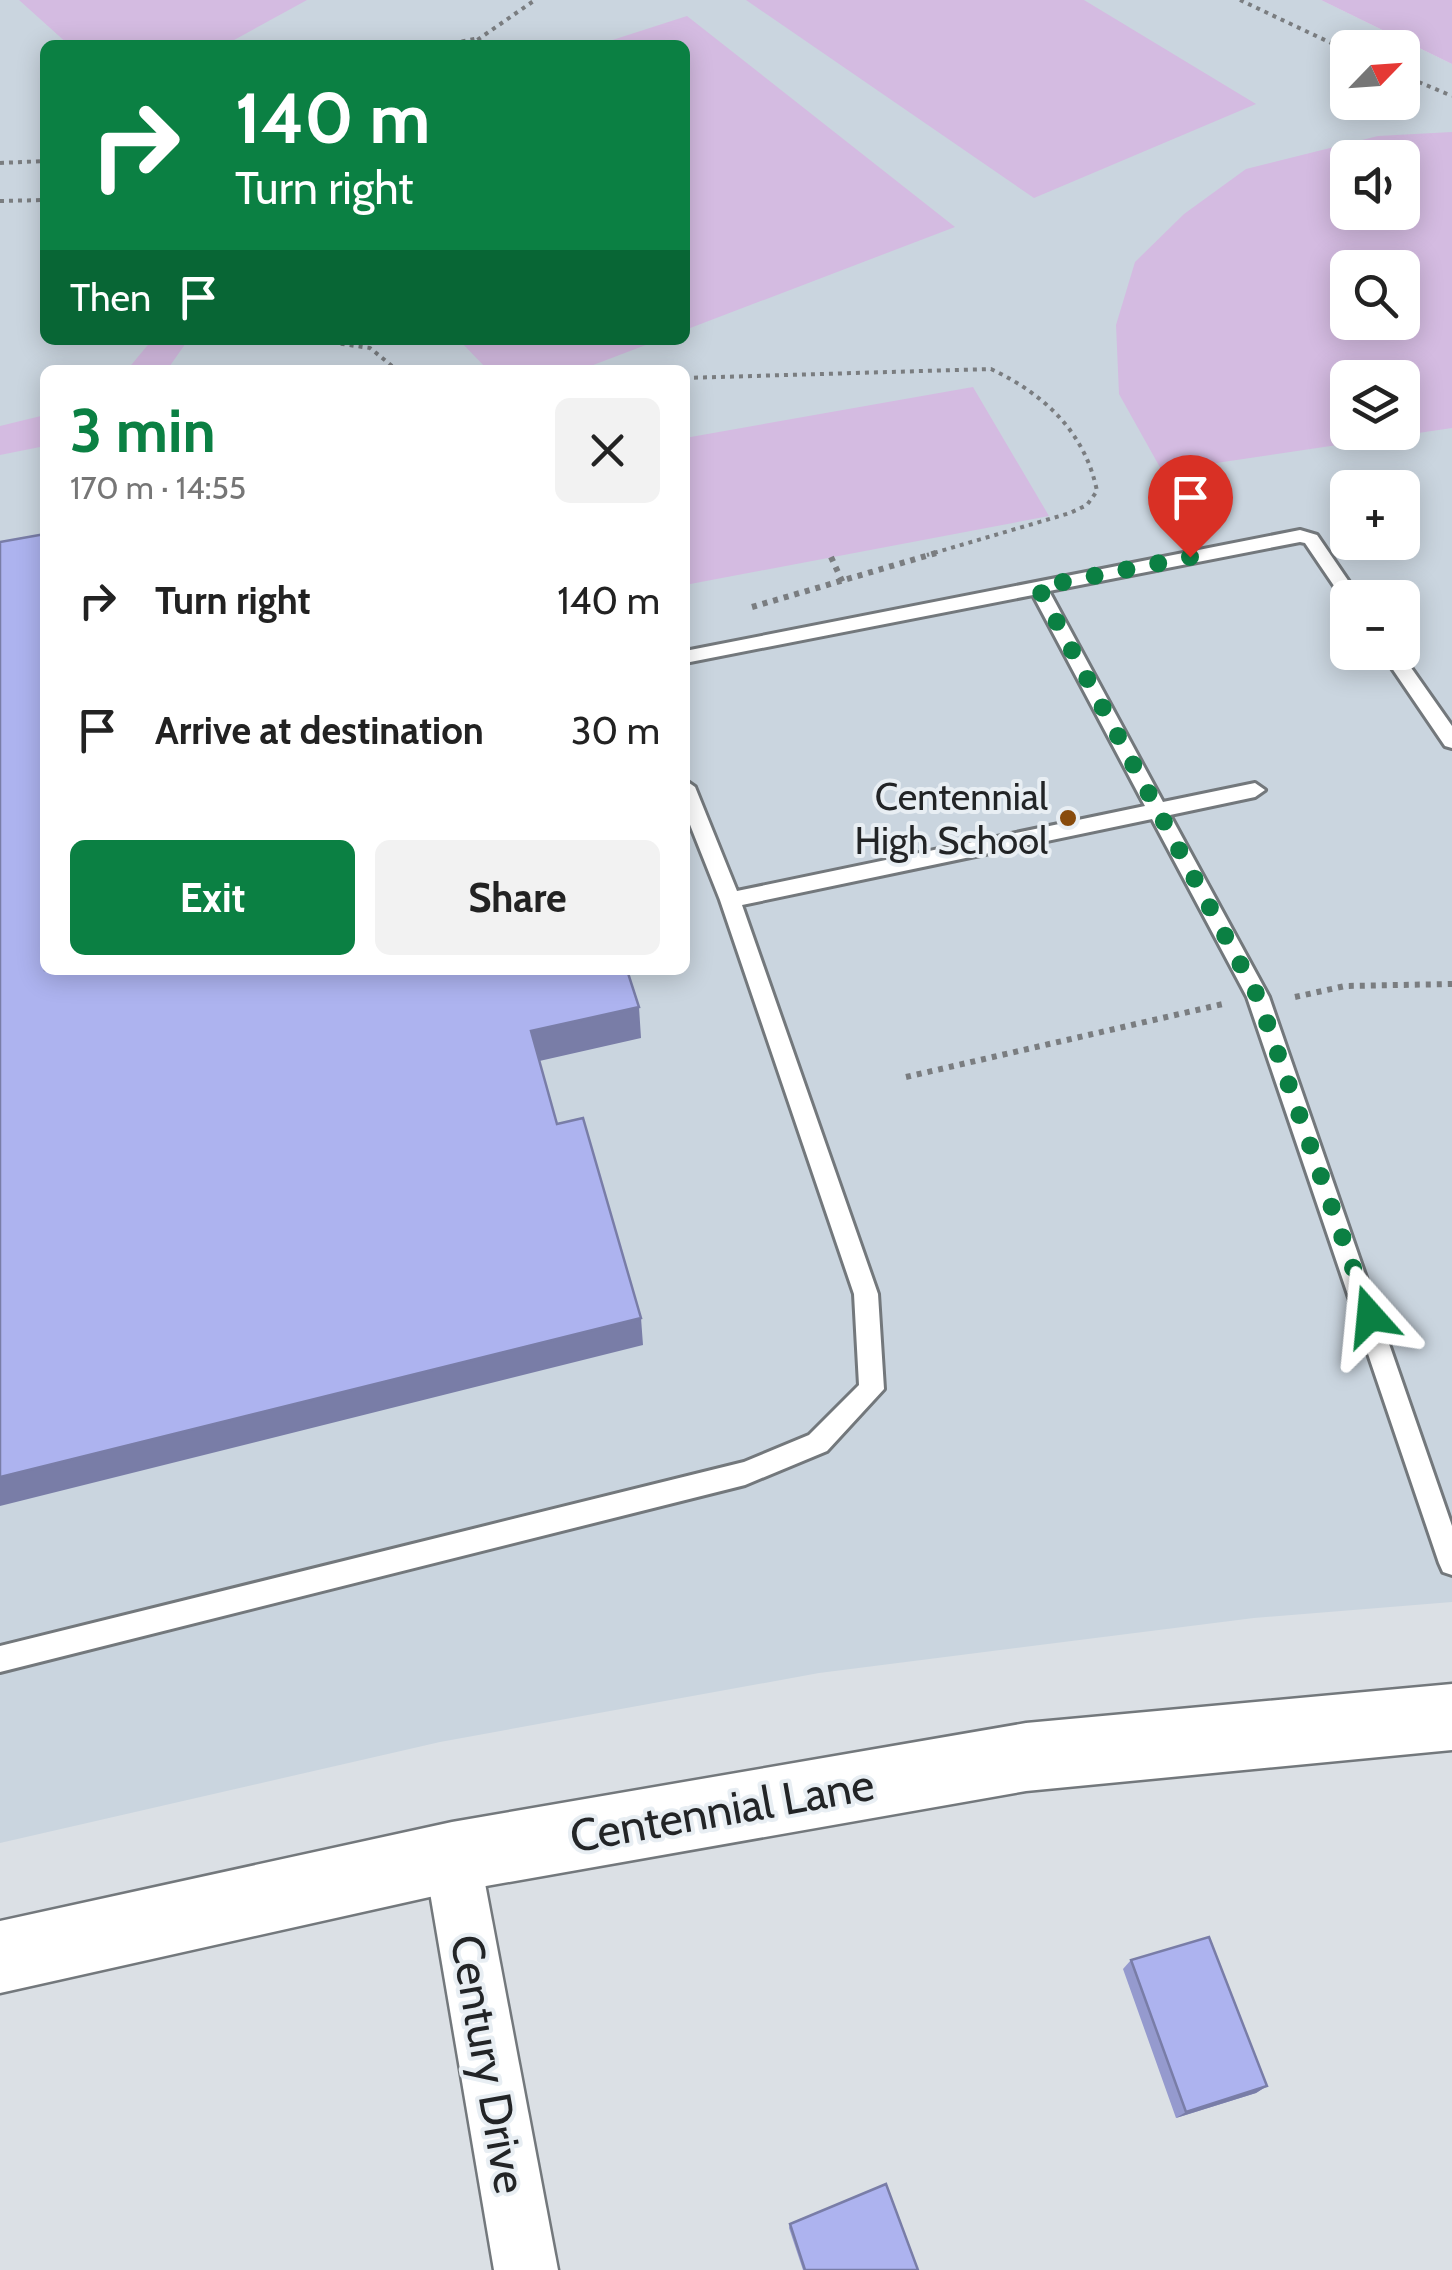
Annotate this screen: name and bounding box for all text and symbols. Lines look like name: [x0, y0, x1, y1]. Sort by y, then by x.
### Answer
north arrow: [1330, 30, 1420, 120]
map controls: [1330, 30, 1420, 670]
text: 140 m: [235, 75, 430, 161]
icon: right: [70, 80, 200, 210]
button: sound: [1330, 140, 1420, 230]
text: Turn right: [235, 161, 414, 215]
button: search: [1330, 250, 1420, 340]
icon: arrive: [171, 270, 226, 325]
text: Then: [70, 274, 151, 321]
button: layers: [1330, 360, 1420, 450]
text: 3 min: [70, 394, 216, 467]
button: close: [555, 398, 660, 503]
pin: [1148, 455, 1233, 558]
text: 170 m · 14:55: [70, 468, 246, 507]
icon: arrive: [1163, 470, 1218, 525]
button: +: [1330, 470, 1420, 560]
icon: right: [70, 573, 125, 628]
text: Turn right: [155, 577, 311, 624]
text: 140 m: [557, 577, 660, 624]
button: −: [1330, 580, 1420, 670]
icon: arrive: [70, 703, 125, 758]
text: Arrive at destination: [155, 707, 484, 754]
text: 30 m: [571, 707, 660, 754]
place label: Centennial High School: [855, 773, 1048, 864]
marker: Centennial High School: [1057, 807, 1079, 829]
button: Exit: [70, 840, 355, 955]
button: Share: [375, 840, 660, 955]
position arrow: [1318, 1264, 1422, 1368]
street label: Centennial Lane: [566, 1757, 878, 1863]
street label: Century Drive: [440, 1930, 538, 2198]

